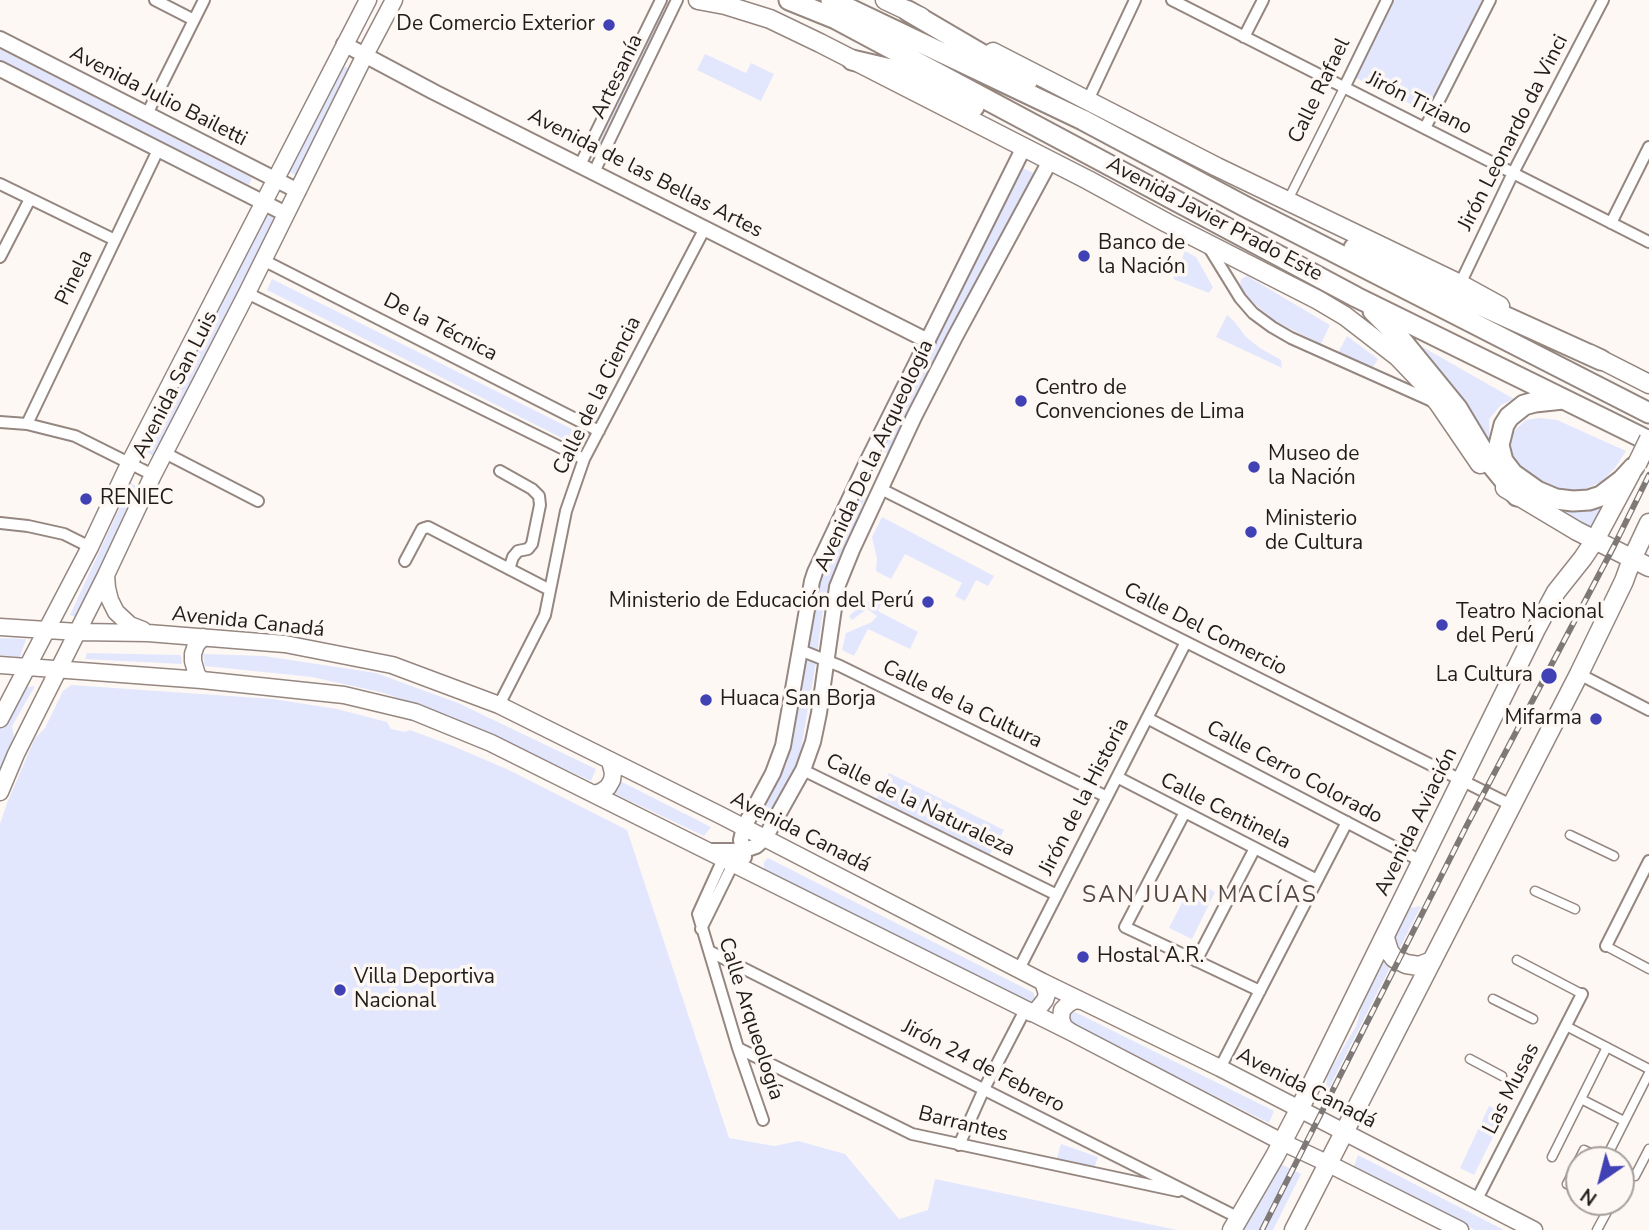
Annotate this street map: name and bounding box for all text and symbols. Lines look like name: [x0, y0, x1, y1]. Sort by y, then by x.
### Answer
place label: De Comercio Exterior: [396, 12, 595, 38]
marker: De Comercio Exterior: [601, 17, 617, 33]
street label: Artesanía: [587, 31, 649, 123]
street label: Jirón Leonardo da Vinci: [1454, 31, 1574, 235]
street label: Calle Rafael: [1284, 34, 1356, 148]
street label: Avenida Julio Bailetti: [65, 41, 251, 153]
street label: Jirón Tiziano: [1362, 67, 1476, 141]
street label: Avenida de las Bellas Artes: [523, 104, 767, 244]
street label: Avenida Javier Prado Este: [1102, 152, 1326, 288]
place label: Banco de la Nación: [1098, 231, 1186, 281]
street label: Pinela: [51, 246, 99, 310]
marker: Banco de la Nación: [1076, 248, 1092, 264]
street label: De la Técnica: [379, 289, 501, 367]
street label: Avenida San Luis: [128, 307, 224, 463]
street label: Calle de la Ciencia: [549, 313, 647, 479]
street label: Avenida De la Arqueología: [810, 336, 940, 576]
place label: Centro de Convenciones de Lima: [1035, 376, 1245, 426]
marker: Centro de Convenciones de Lima: [1013, 393, 1029, 409]
place label: Museo de la Nación: [1268, 442, 1359, 492]
marker: Museo de la Nación: [1246, 459, 1262, 475]
place label: RENIEC: [100, 486, 174, 512]
marker: RENIEC: [78, 491, 94, 507]
place label: Ministerio de Cultura: [1265, 507, 1363, 557]
marker: Ministerio de Cultura: [1243, 524, 1259, 540]
street label: Calle Del Comercio: [1119, 578, 1291, 682]
place label: Ministerio de Educación del Perú: [609, 589, 914, 615]
marker: Ministerio de Educación del Perú: [920, 594, 936, 610]
place label: Teatro Nacional del Perú: [1456, 600, 1603, 650]
street label: Avenida Canadá: [170, 602, 326, 644]
marker: Teatro Nacional del Perú: [1434, 617, 1450, 633]
street label: Calle de la Cultura: [878, 655, 1046, 755]
place label: La Cultura: [1436, 663, 1533, 689]
marker: La Cultura: [1539, 666, 1559, 686]
place label: Huaca San Borja: [720, 687, 876, 713]
marker: Huaca San Borja: [698, 692, 714, 708]
place label: Mifarma: [1505, 706, 1582, 732]
marker: Mifarma: [1588, 711, 1604, 727]
street label: Jirón de la Historia: [1035, 714, 1135, 880]
street label: Calle Cerro Colorado: [1202, 716, 1386, 830]
street label: Avenida Aviación: [1370, 744, 1464, 900]
street label: Calle de la Naturaleza: [821, 749, 1019, 863]
street label: Calle Centinela: [1156, 768, 1294, 856]
street label: Avenida Canadá: [726, 787, 874, 879]
district label: SAN JUAN MACÍAS: [1084, 882, 1316, 910]
street label: Calle Arqueología: [712, 935, 788, 1103]
place label: Hostal A.R.: [1097, 944, 1204, 970]
marker: Hostal A.R.: [1075, 949, 1091, 965]
place label: Villa Deportiva Nacional: [354, 965, 495, 1015]
marker: Villa Deportiva Nacional: [332, 982, 348, 998]
street label: Jirón 24 de Febrero: [897, 1015, 1069, 1119]
street label: Las Musas: [1478, 1039, 1546, 1139]
street label: Avenida Canadá: [1232, 1043, 1380, 1135]
street label: Barrantes: [915, 1102, 1011, 1148]
north arrow: [1565, 1146, 1635, 1216]
text: N: [1576, 1182, 1602, 1211]

